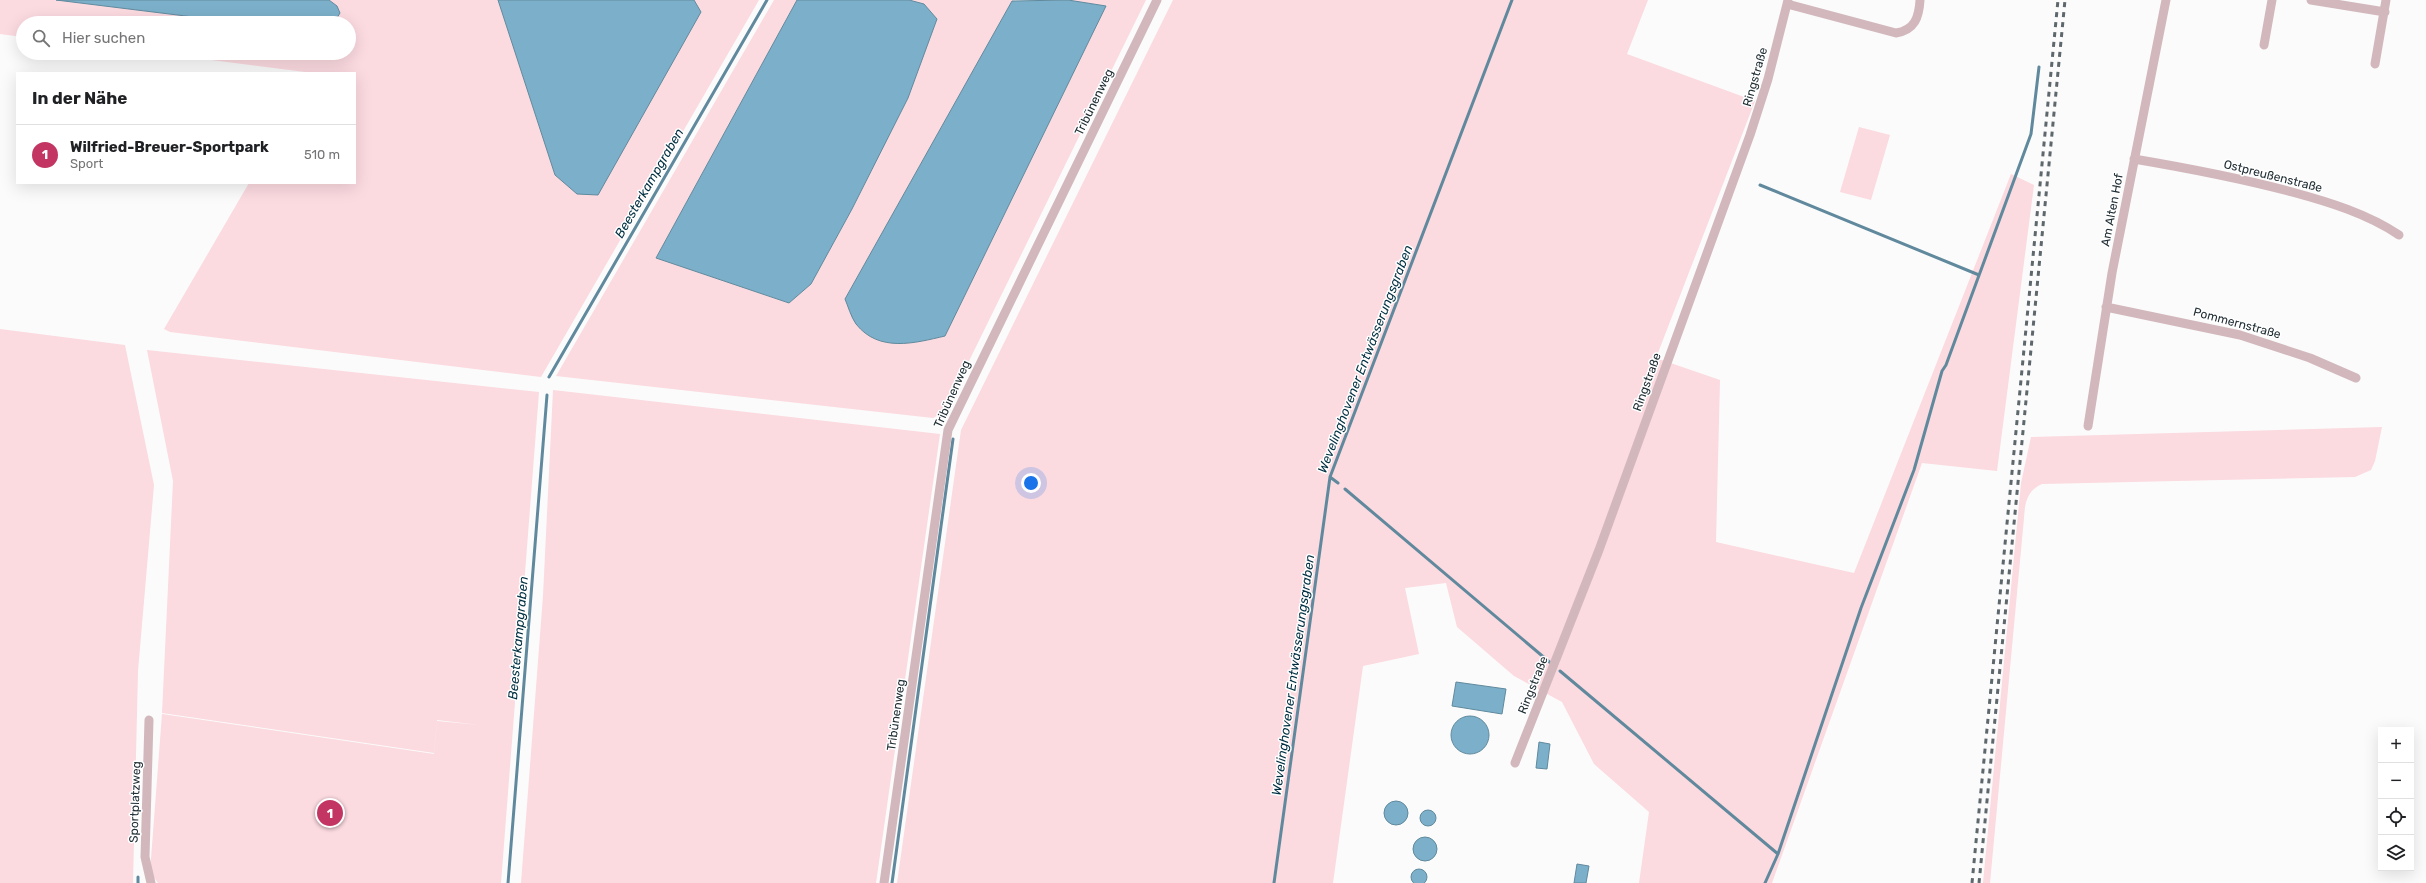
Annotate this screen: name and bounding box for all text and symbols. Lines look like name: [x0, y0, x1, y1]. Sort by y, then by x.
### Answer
search box: [16, 16, 356, 60]
icon: search: [30, 27, 52, 49]
text: Hier suchen: [62, 29, 145, 47]
street label: Ringstraße: [1740, 46, 1770, 108]
street label: Tribünenweg: [1072, 66, 1116, 138]
text: In der Nähe: [32, 88, 127, 108]
water label: Beesterkampgraben: [612, 126, 687, 241]
text: Wilfried-Breuer-Sportpark: [70, 138, 269, 156]
text: 1: [42, 147, 48, 162]
text: 510 m: [304, 147, 340, 162]
text: Sport: [70, 156, 103, 171]
street label: Ostpreußenstraße: [2222, 157, 2324, 195]
street label: Am Alten Hof: [2098, 172, 2126, 248]
water label: Wevelinghovener Entwässerungsgraben: [1314, 243, 1417, 475]
street label: Pommernstraße: [2192, 305, 2283, 341]
street label: Ringstraße: [1630, 351, 1664, 413]
street label: Tribünenweg: [931, 358, 973, 430]
your location: [1021, 473, 1041, 493]
water label: Wevelinghovener Entwässerungsgraben: [1269, 554, 1318, 796]
water label: Beesterkampgraben: [505, 576, 532, 700]
street label: Ringstraße: [1515, 654, 1551, 716]
street label: Tribünenweg: [884, 678, 908, 752]
map controls: [2378, 727, 2414, 871]
button: +: [2378, 727, 2414, 763]
street label: Sportplatzweg: [127, 761, 143, 843]
button: −: [2378, 763, 2414, 799]
pin: 1: [317, 798, 343, 828]
button: locate: [2378, 799, 2414, 835]
button: layers: [2378, 835, 2414, 871]

